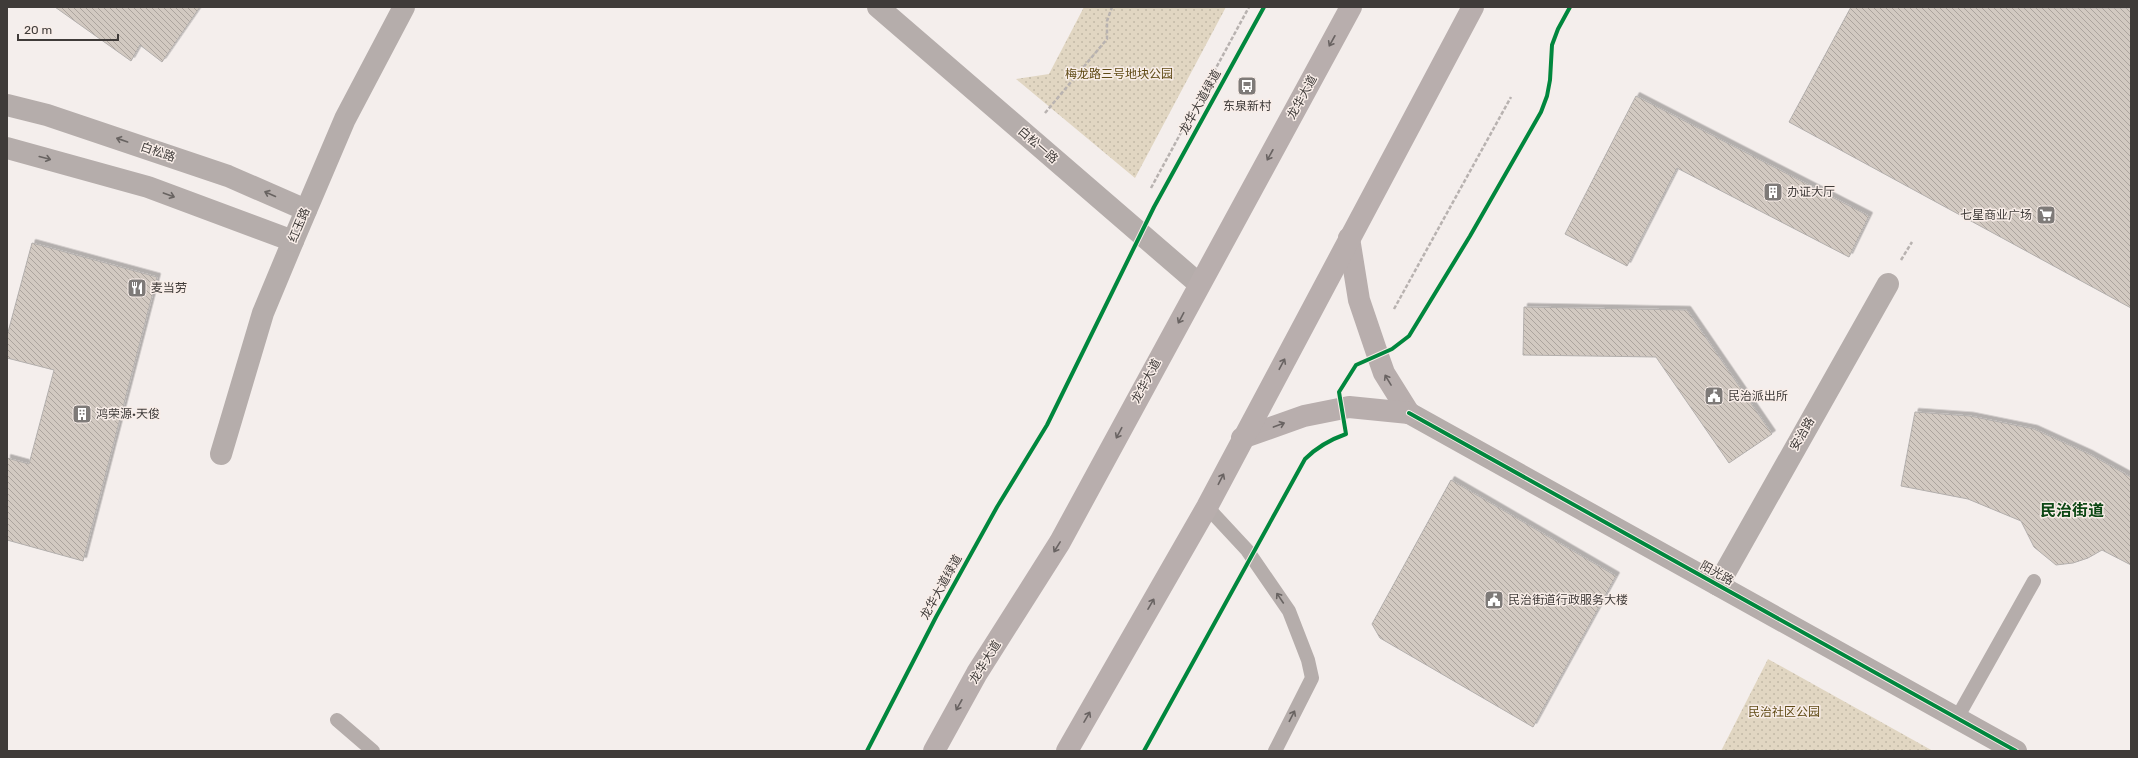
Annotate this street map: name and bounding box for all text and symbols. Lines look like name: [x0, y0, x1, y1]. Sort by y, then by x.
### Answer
scale bar: [18, 16, 118, 42]
text: 20 m: [24, 23, 52, 37]
one-way arrow: [1328, 35, 1336, 47]
park label: 梅龙路三号地块公园: [1065, 67, 1173, 81]
street label: 龙华大道绿道: [1176, 67, 1224, 137]
street label: 龙华大道: [1284, 73, 1320, 121]
bus stop icon: 东泉新村: [1236, 75, 1258, 97]
place label: 东泉新村: [1223, 99, 1272, 113]
street label: 白松一路: [1015, 124, 1061, 166]
one-way arrow: [115, 136, 128, 143]
street label: 白松路: [139, 140, 177, 164]
one-way arrow: [1265, 149, 1273, 161]
one-way arrow: [38, 155, 51, 163]
building icon: 办证大厅: [1762, 181, 1784, 203]
place label: 办证大厅: [1787, 185, 1835, 199]
one-way arrow: [264, 190, 276, 197]
one-way arrow: [163, 191, 175, 199]
supermarket icon: 七星商业广场: [2035, 204, 2057, 226]
street label: 红玉路: [286, 206, 312, 244]
place label: 七星商业广场: [1960, 208, 2032, 222]
restaurant icon: 麦当劳: [126, 277, 148, 299]
place label: 麦当劳: [151, 281, 187, 295]
one-way arrow: [1176, 312, 1184, 324]
street label: 龙华大道: [1129, 357, 1163, 405]
one-way arrow: [1279, 358, 1286, 370]
one-way arrow: [1384, 374, 1392, 386]
public building icon: 民治派出所: [1703, 385, 1725, 407]
place label: 民治派出所: [1728, 389, 1788, 403]
building icon: 鸿荣源·天俊: [71, 403, 93, 425]
place label: 鸿荣源·天俊: [96, 407, 160, 421]
street label: 安治路: [1787, 415, 1817, 453]
one-way arrow: [1273, 420, 1285, 428]
one-way arrow: [1115, 426, 1122, 438]
one-way arrow: [1218, 473, 1226, 485]
district label: 民治街道: [2040, 501, 2104, 520]
one-way arrow: [1053, 541, 1061, 552]
street label: 龙华大道绿道: [917, 552, 965, 622]
street label: 阳光路: [1698, 558, 1736, 588]
public building icon: 民治街道行政服务大楼: [1483, 589, 1505, 611]
one-way arrow: [1276, 592, 1284, 603]
place label: 民治街道行政服务大楼: [1508, 593, 1628, 607]
one-way arrow: [1148, 598, 1156, 610]
street label: 龙华大道: [966, 638, 1004, 686]
one-way arrow: [955, 699, 963, 711]
park label: 民治社区公园: [1748, 705, 1820, 719]
one-way arrow: [1083, 711, 1091, 723]
one-way arrow: [1289, 711, 1297, 723]

